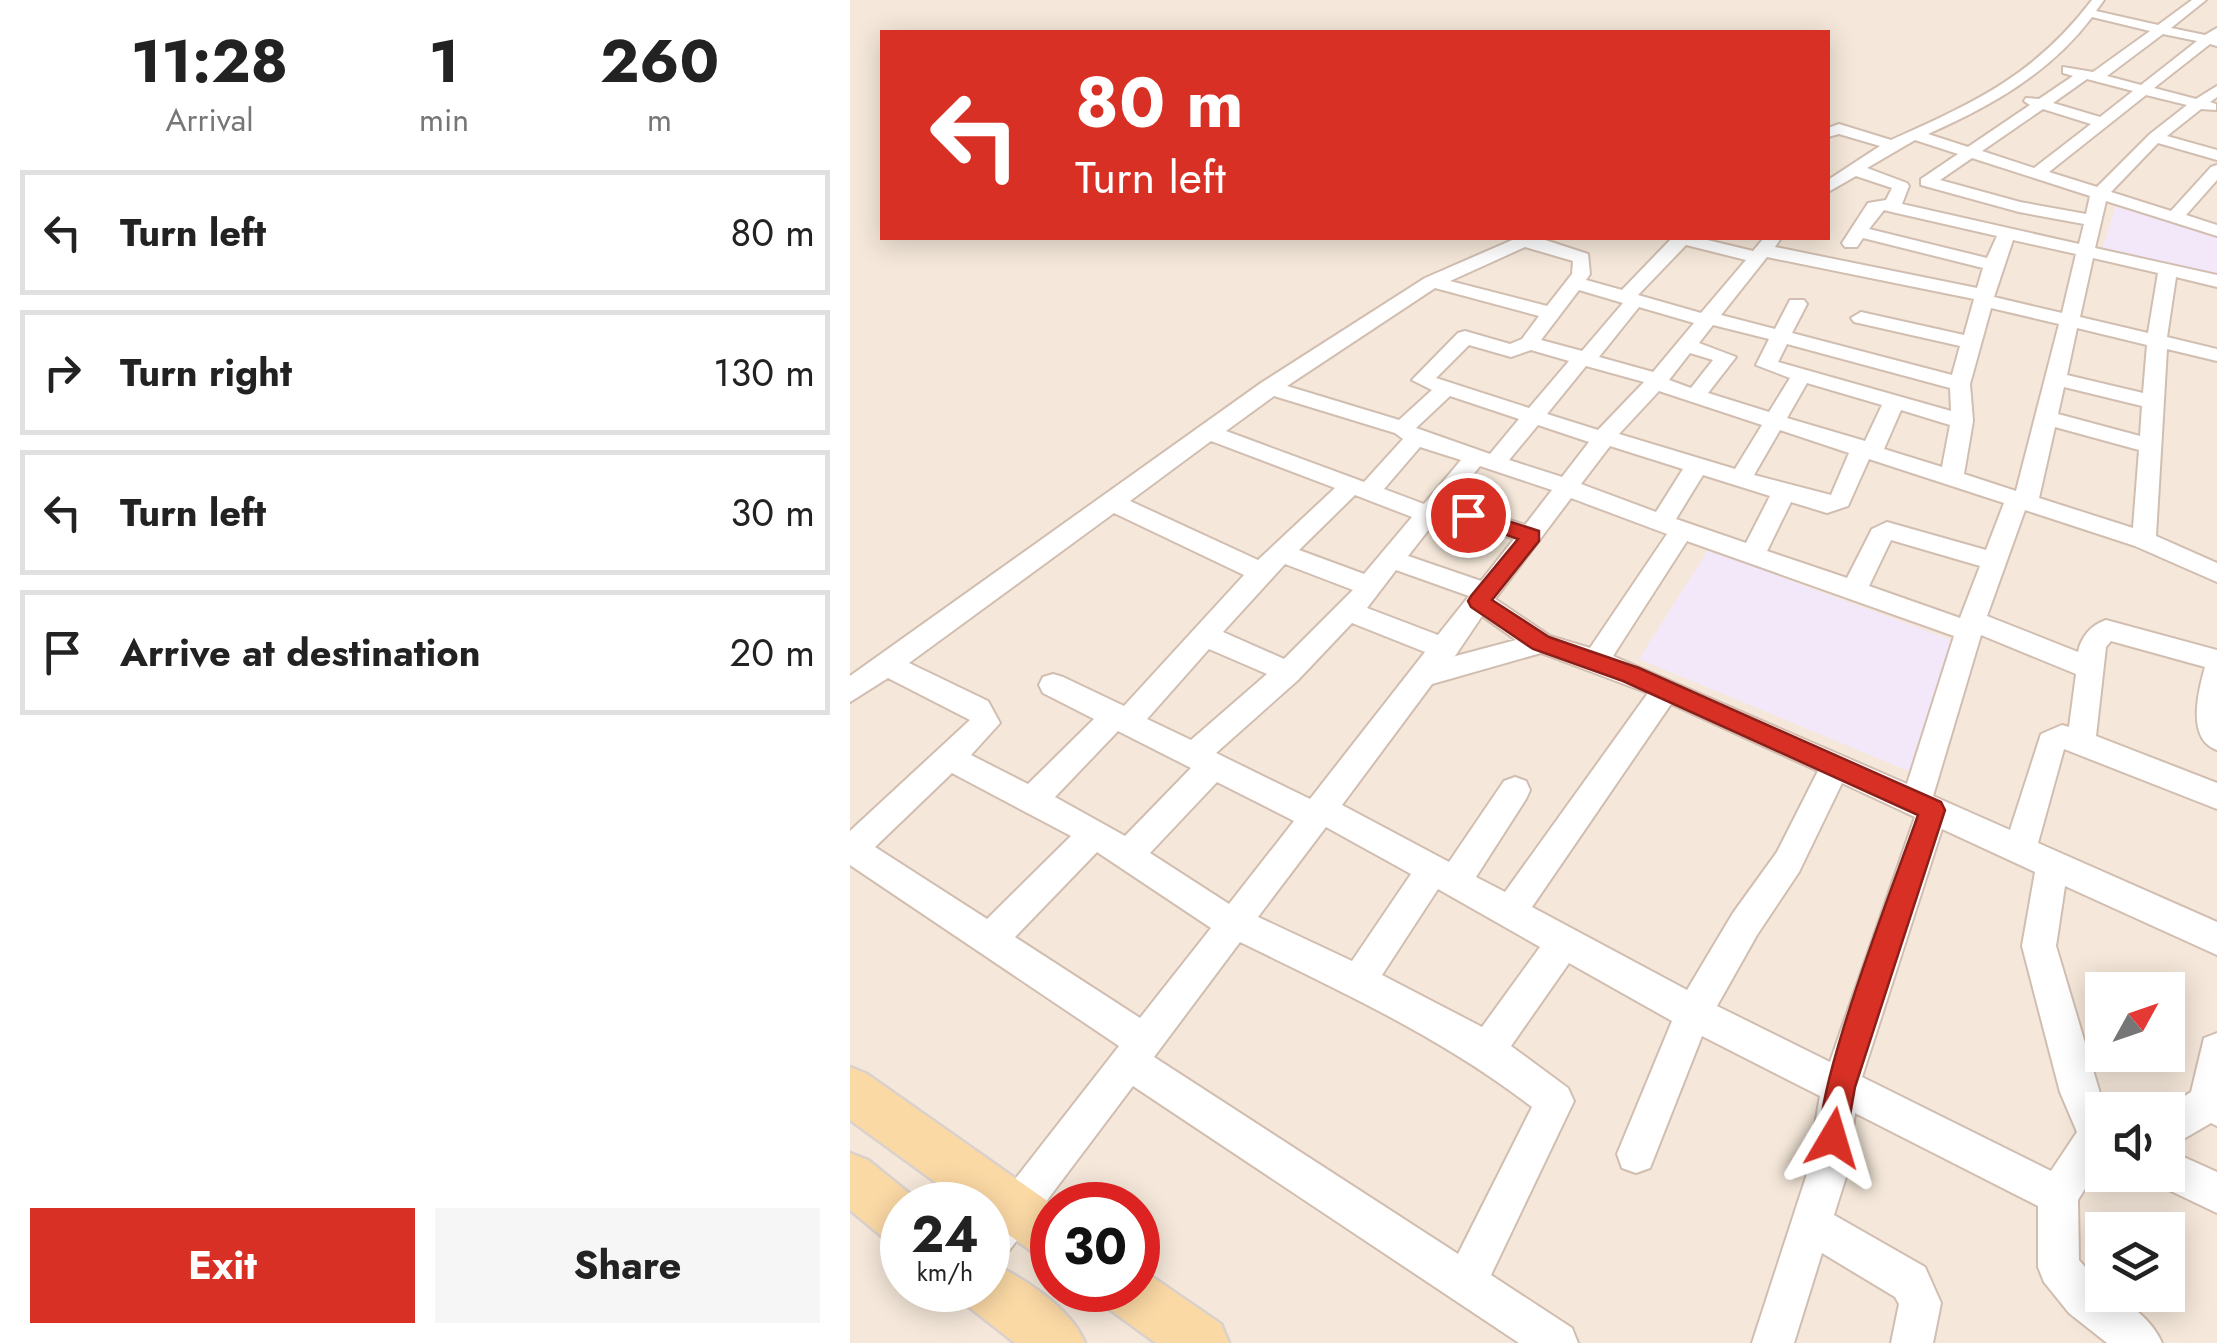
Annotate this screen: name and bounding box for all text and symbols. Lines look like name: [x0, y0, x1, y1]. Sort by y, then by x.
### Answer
text: 11:28: [131, 18, 288, 105]
text: 1: [429, 18, 459, 105]
text: 260: [600, 18, 719, 105]
text: 80 m: [1075, 52, 1244, 153]
icon: left: [910, 70, 1040, 200]
text: Arrival: [165, 97, 254, 143]
text: min: [419, 97, 469, 143]
text: m: [647, 97, 672, 143]
text: Turn left: [1075, 145, 1226, 210]
icon: left: [35, 205, 90, 260]
text: Turn left: [120, 205, 266, 260]
text: 80 m: [730, 205, 815, 260]
icon: right: [35, 345, 90, 400]
text: Turn right: [120, 345, 292, 400]
text: 130 m: [713, 345, 815, 400]
pin: [1426, 473, 1511, 558]
icon: left: [35, 485, 90, 540]
text: Turn left: [120, 485, 266, 540]
text: 30 m: [730, 485, 815, 540]
icon: arrive: [1441, 488, 1496, 543]
icon: arrive: [35, 625, 90, 680]
text: Arrive at destination: [120, 625, 481, 680]
text: 20 m: [730, 625, 815, 680]
north arrow: [2085, 972, 2185, 1072]
map controls: [2085, 972, 2185, 1312]
position arrow: [1781, 1086, 1885, 1190]
button: sound: [2085, 1092, 2185, 1192]
speed limit sign: 30: [1030, 1182, 1160, 1312]
text: 24: [911, 1198, 979, 1271]
button: Exit: [30, 1208, 415, 1323]
button: Share: [435, 1208, 820, 1323]
button: layers: [2085, 1212, 2185, 1312]
text: km/h: [917, 1254, 973, 1290]

